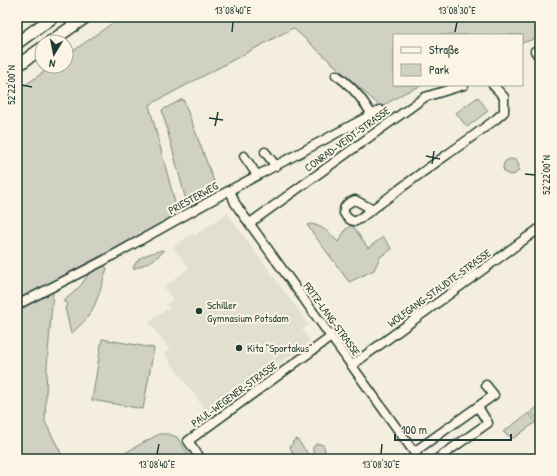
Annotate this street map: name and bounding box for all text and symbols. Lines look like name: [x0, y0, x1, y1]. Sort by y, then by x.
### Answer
text: 13°08'40"E: [215, 4, 252, 17]
text: 13°08'30"E: [438, 4, 476, 17]
north arrow: [34, 34, 74, 74]
legend: [393, 34, 523, 86]
text: Straße: [429, 41, 459, 58]
text: N: [48, 56, 56, 71]
text: Park: [429, 61, 449, 78]
text: 52°22'00"N: [5, 65, 18, 105]
street label: CONRAD-VEIDT-STRASSE: [302, 103, 392, 175]
text: 52°22'00"N: [540, 155, 553, 195]
street label: PRIESTERWEG: [166, 178, 221, 217]
street label: WOLFGANG-STAUDTE-STRASSE: [385, 246, 493, 330]
street label: FRITZ-LANG-STRASSE: [300, 279, 363, 359]
place label: Schiller Gymnasium Potsdam: [207, 298, 289, 325]
marker: Schiller Gymnasium Potsdam: [194, 306, 204, 316]
place label: Kita "Sportakus": [247, 341, 312, 355]
marker: Kita "Sportakus": [234, 343, 244, 353]
street label: PAUL-WEGENER-STRASSE: [188, 358, 280, 430]
scale bar: [395, 416, 511, 442]
text: 100 m: [401, 421, 427, 438]
text: 13°08'40"E: [139, 458, 176, 471]
text: 13°08'30"E: [362, 458, 400, 471]

